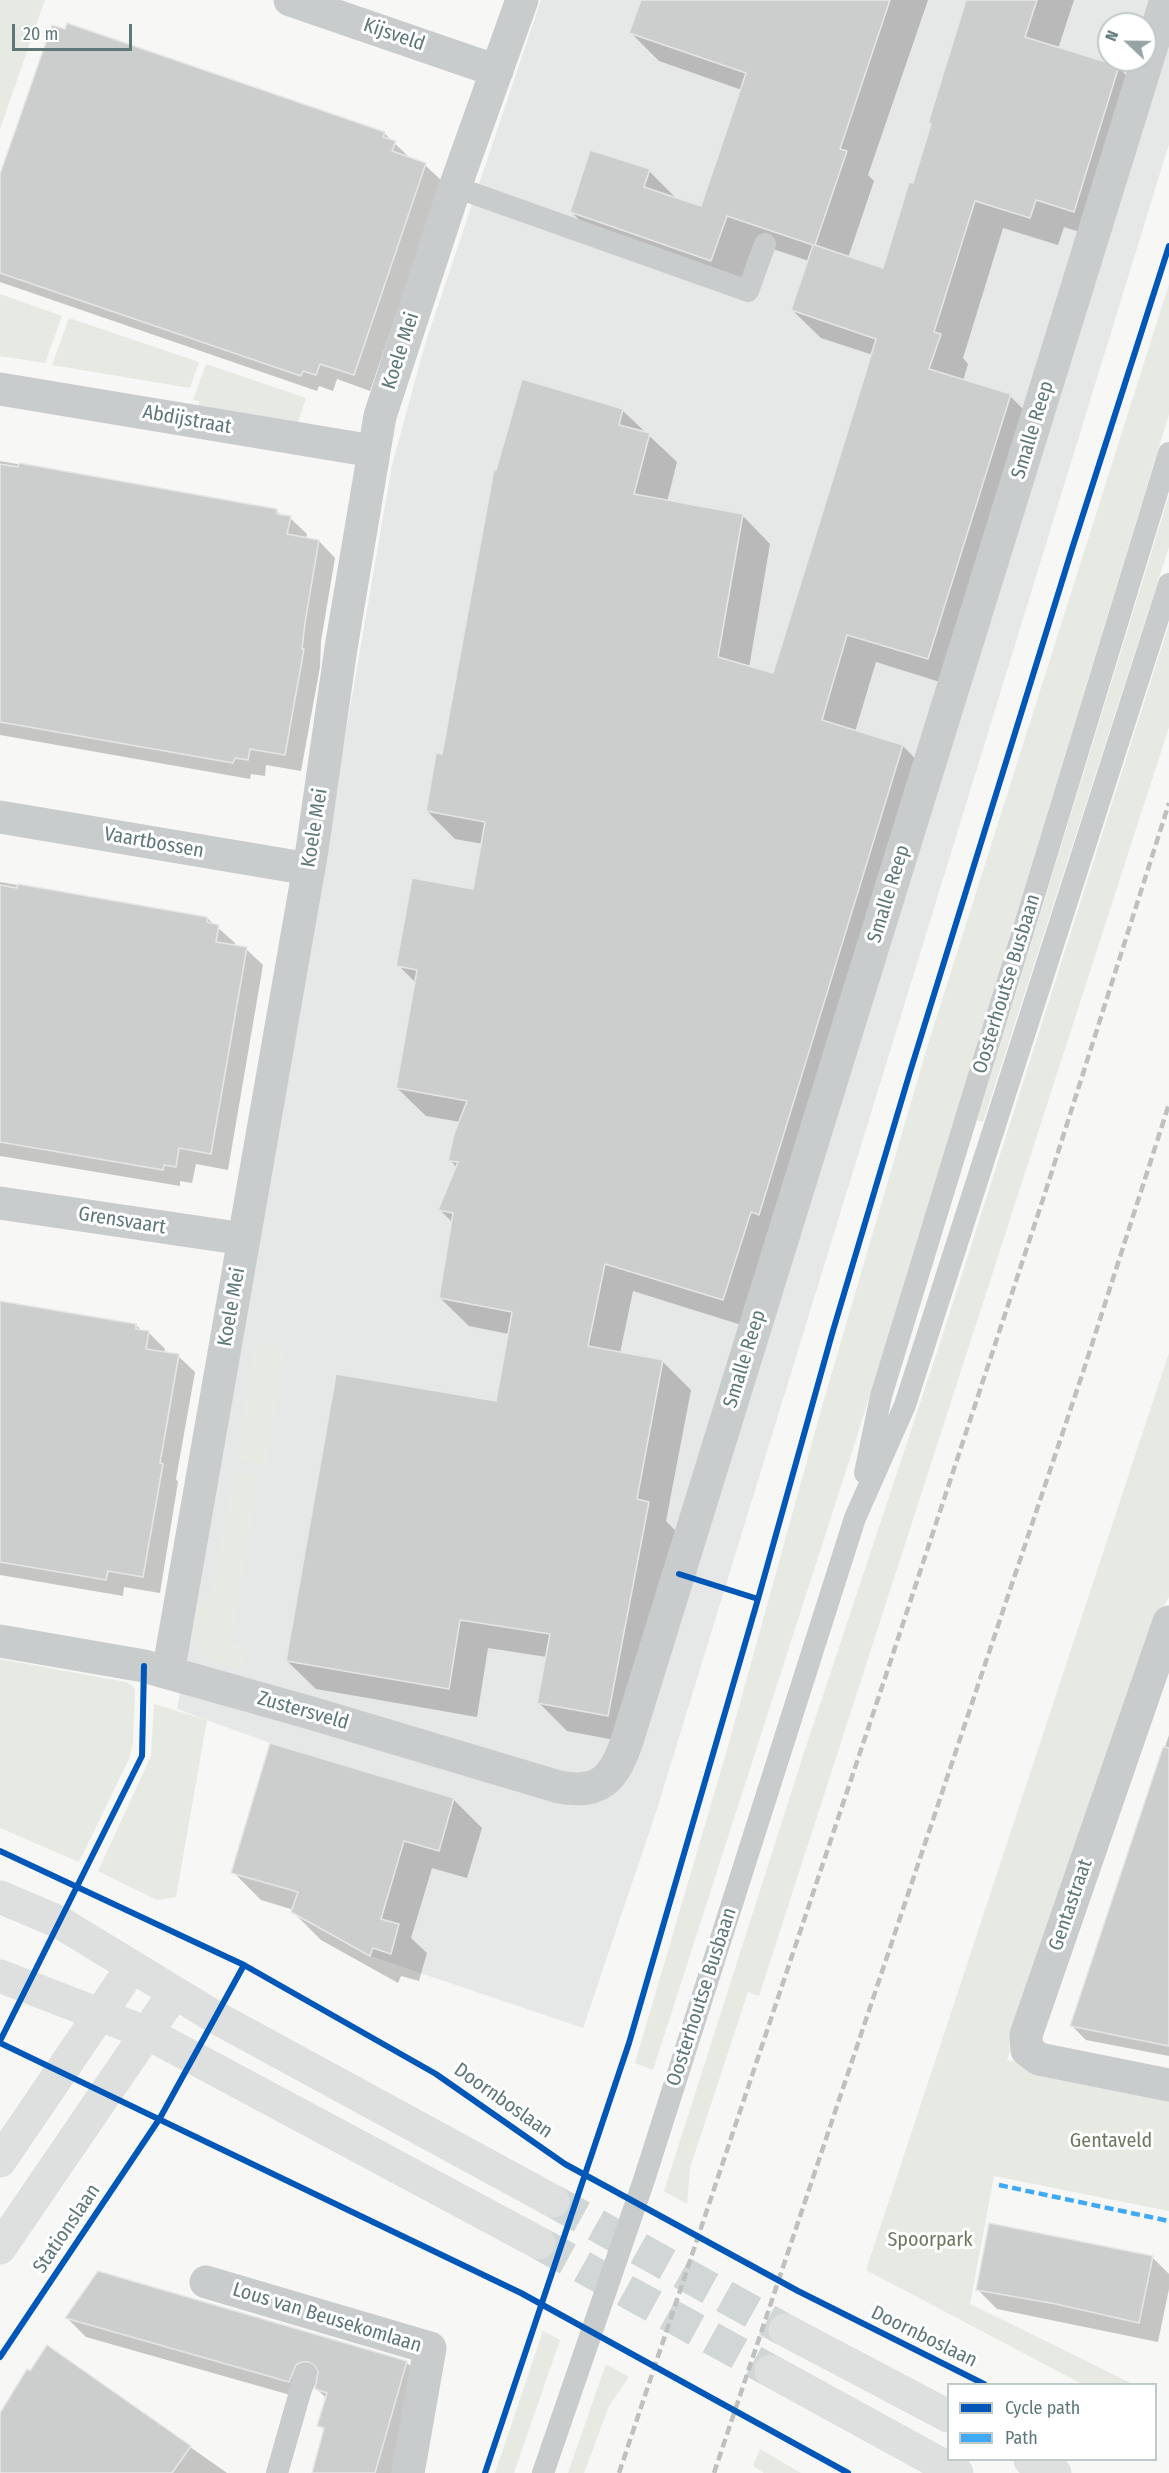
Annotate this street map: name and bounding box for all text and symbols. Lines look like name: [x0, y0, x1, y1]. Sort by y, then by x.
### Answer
scale bar: [15, 12, 135, 50]
north arrow: [1097, 12, 1157, 72]
street label: Kijsveld: [360, 13, 428, 57]
text: 20 m: [23, 23, 58, 45]
text: N: [1101, 28, 1122, 44]
street label: Koele Mei: [377, 309, 425, 393]
street label: Smalle Reep: [1007, 378, 1059, 482]
street label: Abdijstraat: [141, 400, 233, 440]
street label: Koele Mei: [297, 787, 333, 869]
street label: Vaartbossen: [102, 822, 206, 864]
street label: Smalle Reep: [863, 842, 915, 946]
street label: Oosterhoutse Busbaan: [968, 891, 1046, 1077]
street label: Grensvaart: [77, 1202, 167, 1240]
street label: Koele Mei: [213, 1266, 251, 1348]
street label: Smalle Reep: [719, 1307, 771, 1411]
street label: Zustersveld: [255, 1687, 351, 1735]
street label: Gentastraat: [1044, 1856, 1098, 1954]
street label: Oosterhoutse Busbaan: [662, 1905, 742, 2089]
street label: Doornboslaan: [449, 2058, 557, 2144]
park label: Gentaveld: [1070, 2129, 1152, 2153]
street label: Stationslaan: [28, 2180, 106, 2278]
park label: Spoorpark: [887, 2228, 973, 2252]
street label: Lous van Beusekomlaan: [230, 2278, 424, 2358]
street label: Doornboslaan: [867, 2301, 981, 2373]
legend: [947, 2383, 1157, 2461]
text: Cycle path: [1005, 2397, 1080, 2419]
text: Path: [1005, 2427, 1038, 2449]

